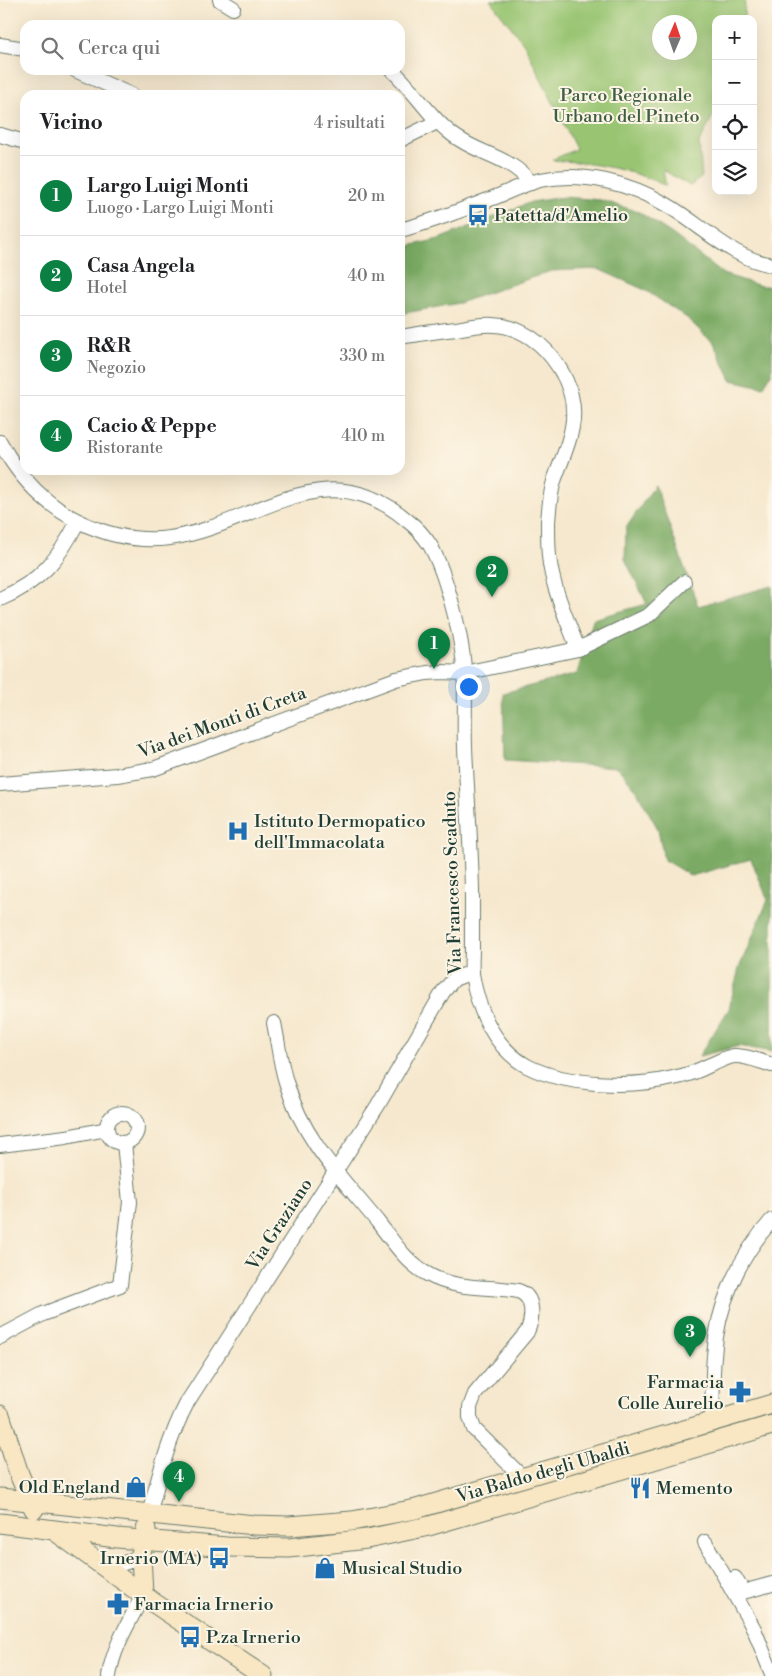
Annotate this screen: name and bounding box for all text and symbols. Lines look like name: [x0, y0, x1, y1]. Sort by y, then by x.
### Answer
north arrow: [652, 15, 697, 60]
map controls: [712, 15, 757, 195]
button: +: [712, 15, 757, 60]
search box: [20, 20, 405, 75]
icon: search: [38, 34, 66, 62]
text: Cerca qui: [78, 36, 161, 60]
button: −: [712, 60, 757, 105]
park label: Parco Regionale Urbano del Pineto: [552, 84, 700, 128]
button: locate: [712, 105, 757, 150]
text: Vicino: [40, 110, 103, 136]
text: 4 risultati: [314, 113, 385, 133]
button: layers: [712, 150, 757, 195]
text: Largo Luigi Monti: [87, 174, 249, 198]
text: 1: [52, 186, 60, 206]
text: 20 m: [348, 186, 385, 206]
text: Luogo · Largo Luigi Monti: [87, 198, 274, 218]
bus stop icon: Patetta/d'Amelio: [465, 202, 491, 228]
place label: Patetta/d'Amelio: [494, 204, 628, 227]
text: Casa Angela: [87, 254, 195, 278]
text: 2: [51, 266, 61, 286]
text: 40 m: [348, 266, 385, 286]
text: Hotel: [87, 278, 127, 298]
text: R&R: [87, 334, 131, 358]
text: 3: [51, 346, 61, 366]
text: 330 m: [339, 346, 385, 366]
text: Negozio: [87, 358, 146, 378]
text: Cacio & Peppe: [87, 414, 217, 438]
text: 4: [51, 426, 61, 446]
text: 410 m: [341, 426, 385, 446]
text: Ristorante: [87, 438, 163, 458]
pin: 2: [476, 556, 508, 597]
pin: 1: [418, 628, 450, 669]
your location: [456, 674, 482, 700]
street label: Via dei Monti di Creta: [134, 681, 310, 764]
street label: Via Francesco Scaduto: [438, 791, 467, 976]
place label: Istituto Dermopatico dell'Immacolata: [254, 810, 426, 854]
hospital icon: Istituto Dermopatico dell'Immacolata: [225, 818, 251, 844]
street label: Via Graziano: [241, 1174, 318, 1275]
pin: 3: [674, 1316, 706, 1357]
place label: Farmacia Colle Aurelio: [617, 1371, 725, 1415]
pharmacy icon: Farmacia Colle Aurelio: [727, 1379, 753, 1405]
street label: Via Baldo degli Ubaldi: [453, 1437, 633, 1509]
pin: 4: [163, 1461, 195, 1502]
shop icon: Old England: [123, 1474, 149, 1500]
restaurant icon: Memento: [627, 1475, 653, 1501]
place label: Old England: [19, 1476, 121, 1499]
place label: Memento: [656, 1477, 733, 1500]
bus stop icon: Irnerio (MA): [206, 1545, 232, 1571]
place label: Irnerio (MA): [100, 1547, 202, 1570]
shop icon: Musical Studio: [312, 1555, 338, 1581]
place label: Musical Studio: [342, 1557, 462, 1580]
pharmacy icon: Farmacia Irnerio: [105, 1591, 131, 1617]
place label: Farmacia Irnerio: [134, 1593, 274, 1616]
bus stop icon: P.za Irnerio: [177, 1624, 203, 1650]
place label: P.za Irnerio: [206, 1626, 301, 1649]

